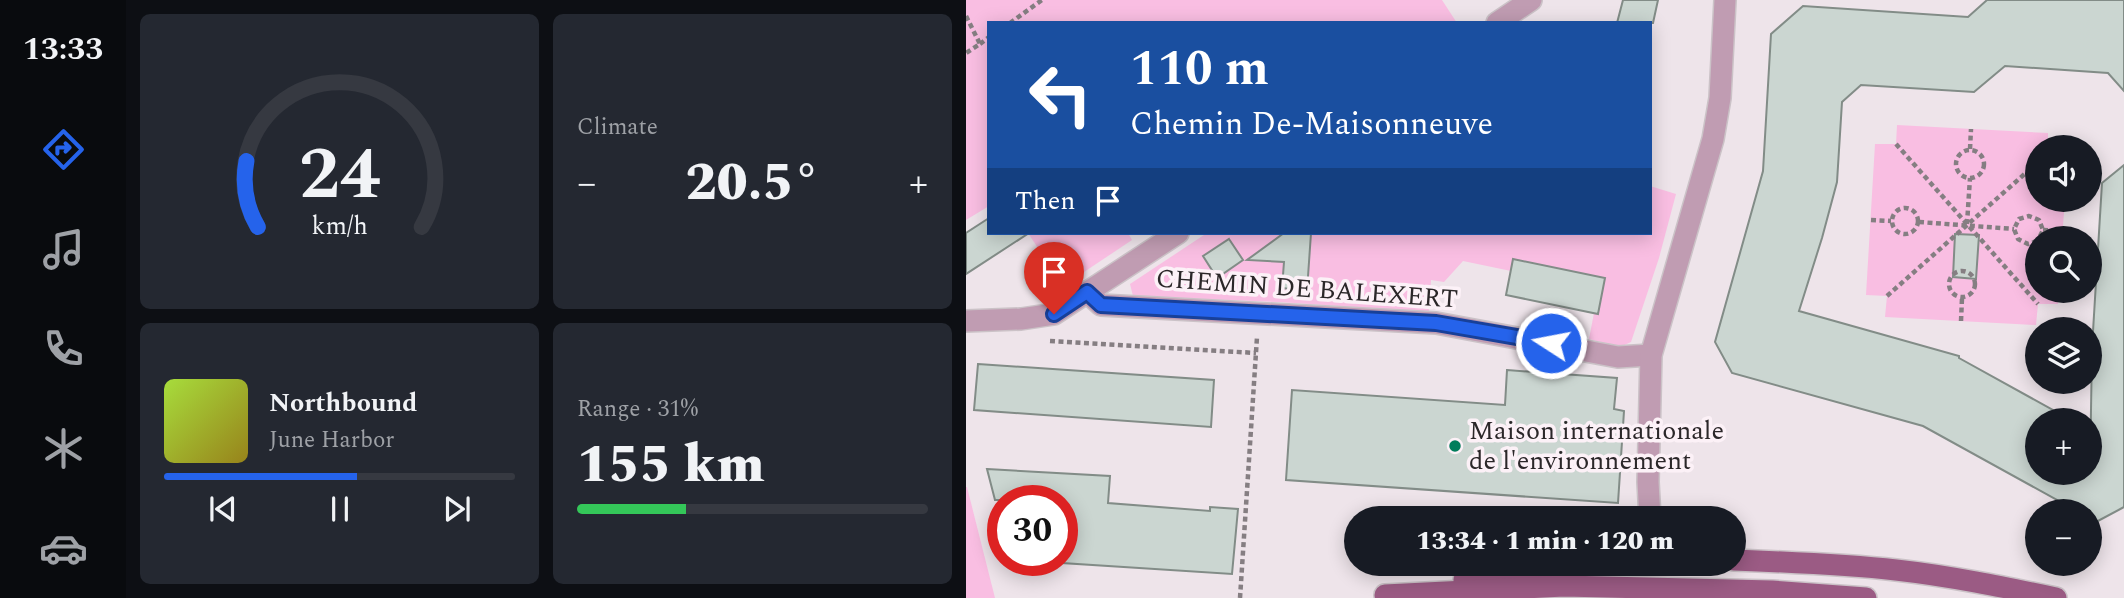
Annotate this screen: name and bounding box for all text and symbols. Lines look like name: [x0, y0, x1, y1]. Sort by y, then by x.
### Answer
text: 13:33: [23, 25, 103, 74]
text: 110 m: [1130, 32, 1269, 107]
icon: left: [1015, 49, 1106, 140]
text: Chemin De-Maisonneuve: [1130, 100, 1493, 149]
text: Climate: [577, 110, 658, 145]
text: 24: [299, 121, 380, 232]
icon: directions: [39, 125, 88, 174]
map controls: [2025, 135, 2102, 576]
button: sound: [2025, 135, 2102, 212]
text: 20.5°: [685, 144, 820, 223]
text: −: [577, 155, 596, 213]
text: +: [909, 155, 928, 213]
text: Then: [1015, 181, 1075, 221]
icon: arrive: [1089, 182, 1127, 220]
text: km/h: [311, 208, 368, 246]
icon: music: [39, 225, 88, 274]
button: search: [2025, 226, 2102, 303]
pin: [1024, 242, 1084, 314]
icon: arrive: [1035, 253, 1073, 291]
street label: CHEMIN DE BALEXERT: [1155, 258, 1459, 320]
position arrow: [1514, 306, 1588, 380]
button: layers: [2025, 317, 2102, 394]
icon: phone: [39, 324, 88, 373]
text: Northbound: [269, 383, 417, 423]
text: Range · 31%: [577, 392, 698, 427]
button: +: [2025, 408, 2102, 485]
place label: Maison internationale de l'environnement: [1469, 411, 1724, 481]
text: June Harbor: [269, 423, 394, 458]
icon: climate: [39, 424, 88, 473]
text: 155 km: [577, 426, 765, 505]
marker: Maison internationale de l'environnement: [1447, 438, 1463, 454]
speed limit sign: 30: [987, 485, 1078, 576]
icon: previous: [204, 490, 242, 528]
icon: pause: [321, 490, 359, 528]
icon: next: [438, 490, 476, 528]
button: −: [2025, 499, 2102, 576]
text: 13:34 · 1 min · 120 m: [1416, 521, 1674, 561]
icon: car: [39, 524, 88, 573]

